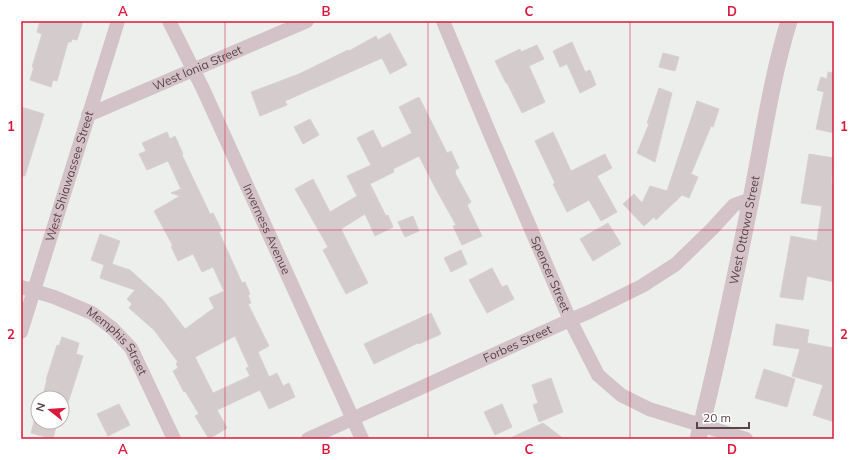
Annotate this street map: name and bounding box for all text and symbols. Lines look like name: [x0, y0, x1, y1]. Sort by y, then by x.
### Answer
text: A: [118, 3, 128, 19]
text: B: [322, 3, 331, 19]
text: C: [525, 3, 534, 19]
text: D: [727, 3, 737, 19]
street label: West Ionia Street: [150, 42, 244, 93]
street label: West Shiawassee Street: [42, 109, 96, 243]
text: 1: [7, 118, 15, 134]
text: 1: [840, 118, 848, 134]
street label: West Ottawa Street: [726, 174, 762, 286]
street label: Inverness Avenue: [240, 181, 294, 277]
street label: Spencer Street: [528, 234, 574, 314]
street label: Memphis Street: [84, 304, 151, 377]
street label: Forbes Street: [481, 321, 554, 366]
text: 2: [7, 326, 15, 342]
text: 2: [840, 326, 848, 342]
north arrow: [30, 390, 70, 430]
text: N: [33, 401, 48, 413]
scale bar: [697, 404, 749, 430]
text: 20 m: [703, 410, 731, 425]
text: A: [118, 441, 128, 457]
text: B: [322, 441, 331, 457]
text: C: [525, 441, 534, 457]
text: D: [727, 441, 737, 457]

